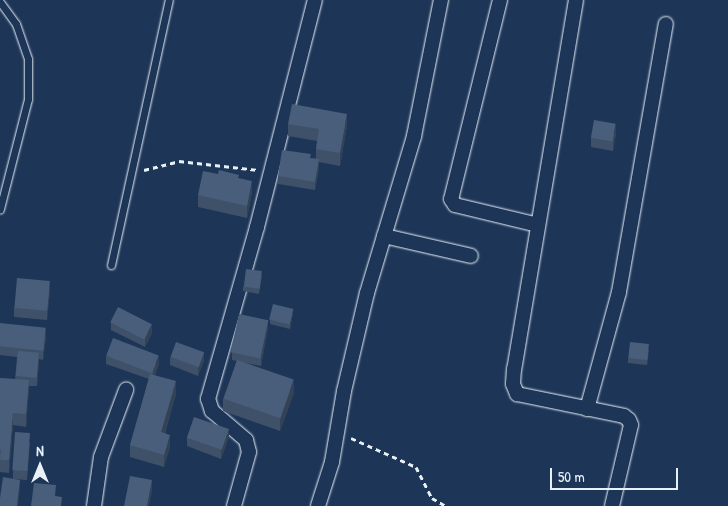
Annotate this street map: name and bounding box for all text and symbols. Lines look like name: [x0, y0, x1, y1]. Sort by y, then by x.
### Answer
north arrow: [15, 441, 65, 491]
text: N: [36, 441, 44, 460]
scale bar: [553, 458, 680, 490]
text: 50 m: [558, 466, 585, 487]

